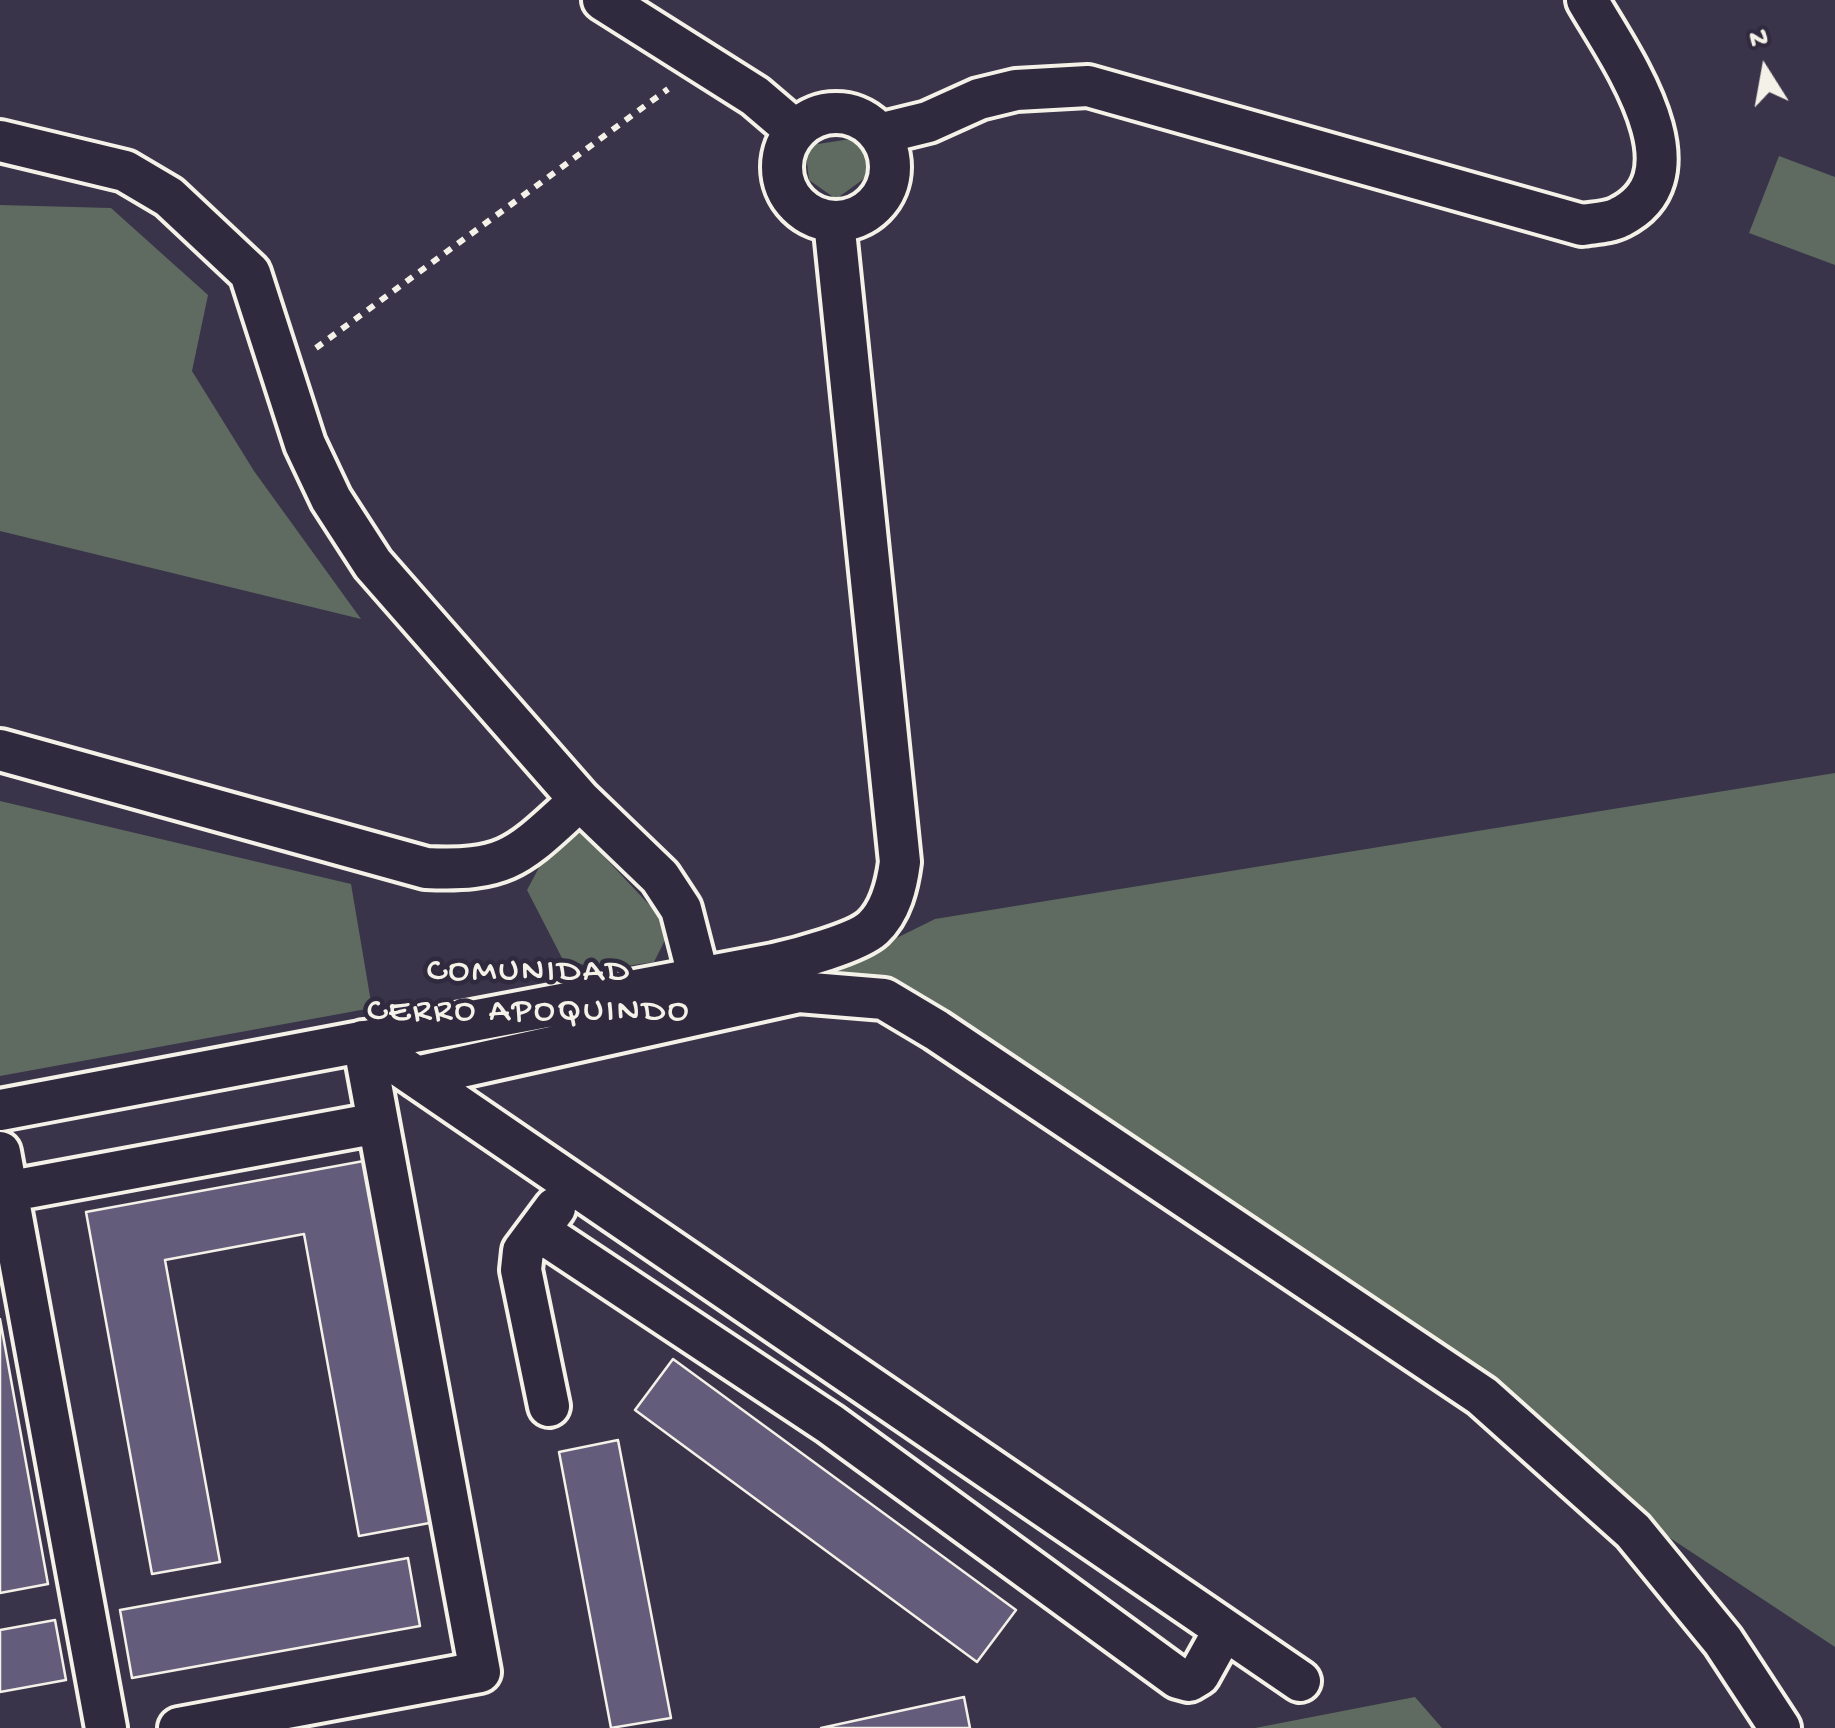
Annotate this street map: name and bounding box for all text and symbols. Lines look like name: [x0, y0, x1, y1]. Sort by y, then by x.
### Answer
north arrow: [1715, 20, 1815, 120]
text: N: [1747, 22, 1771, 58]
district label: COMUNIDAD CERRO APOQUINDO: [367, 953, 691, 1035]

